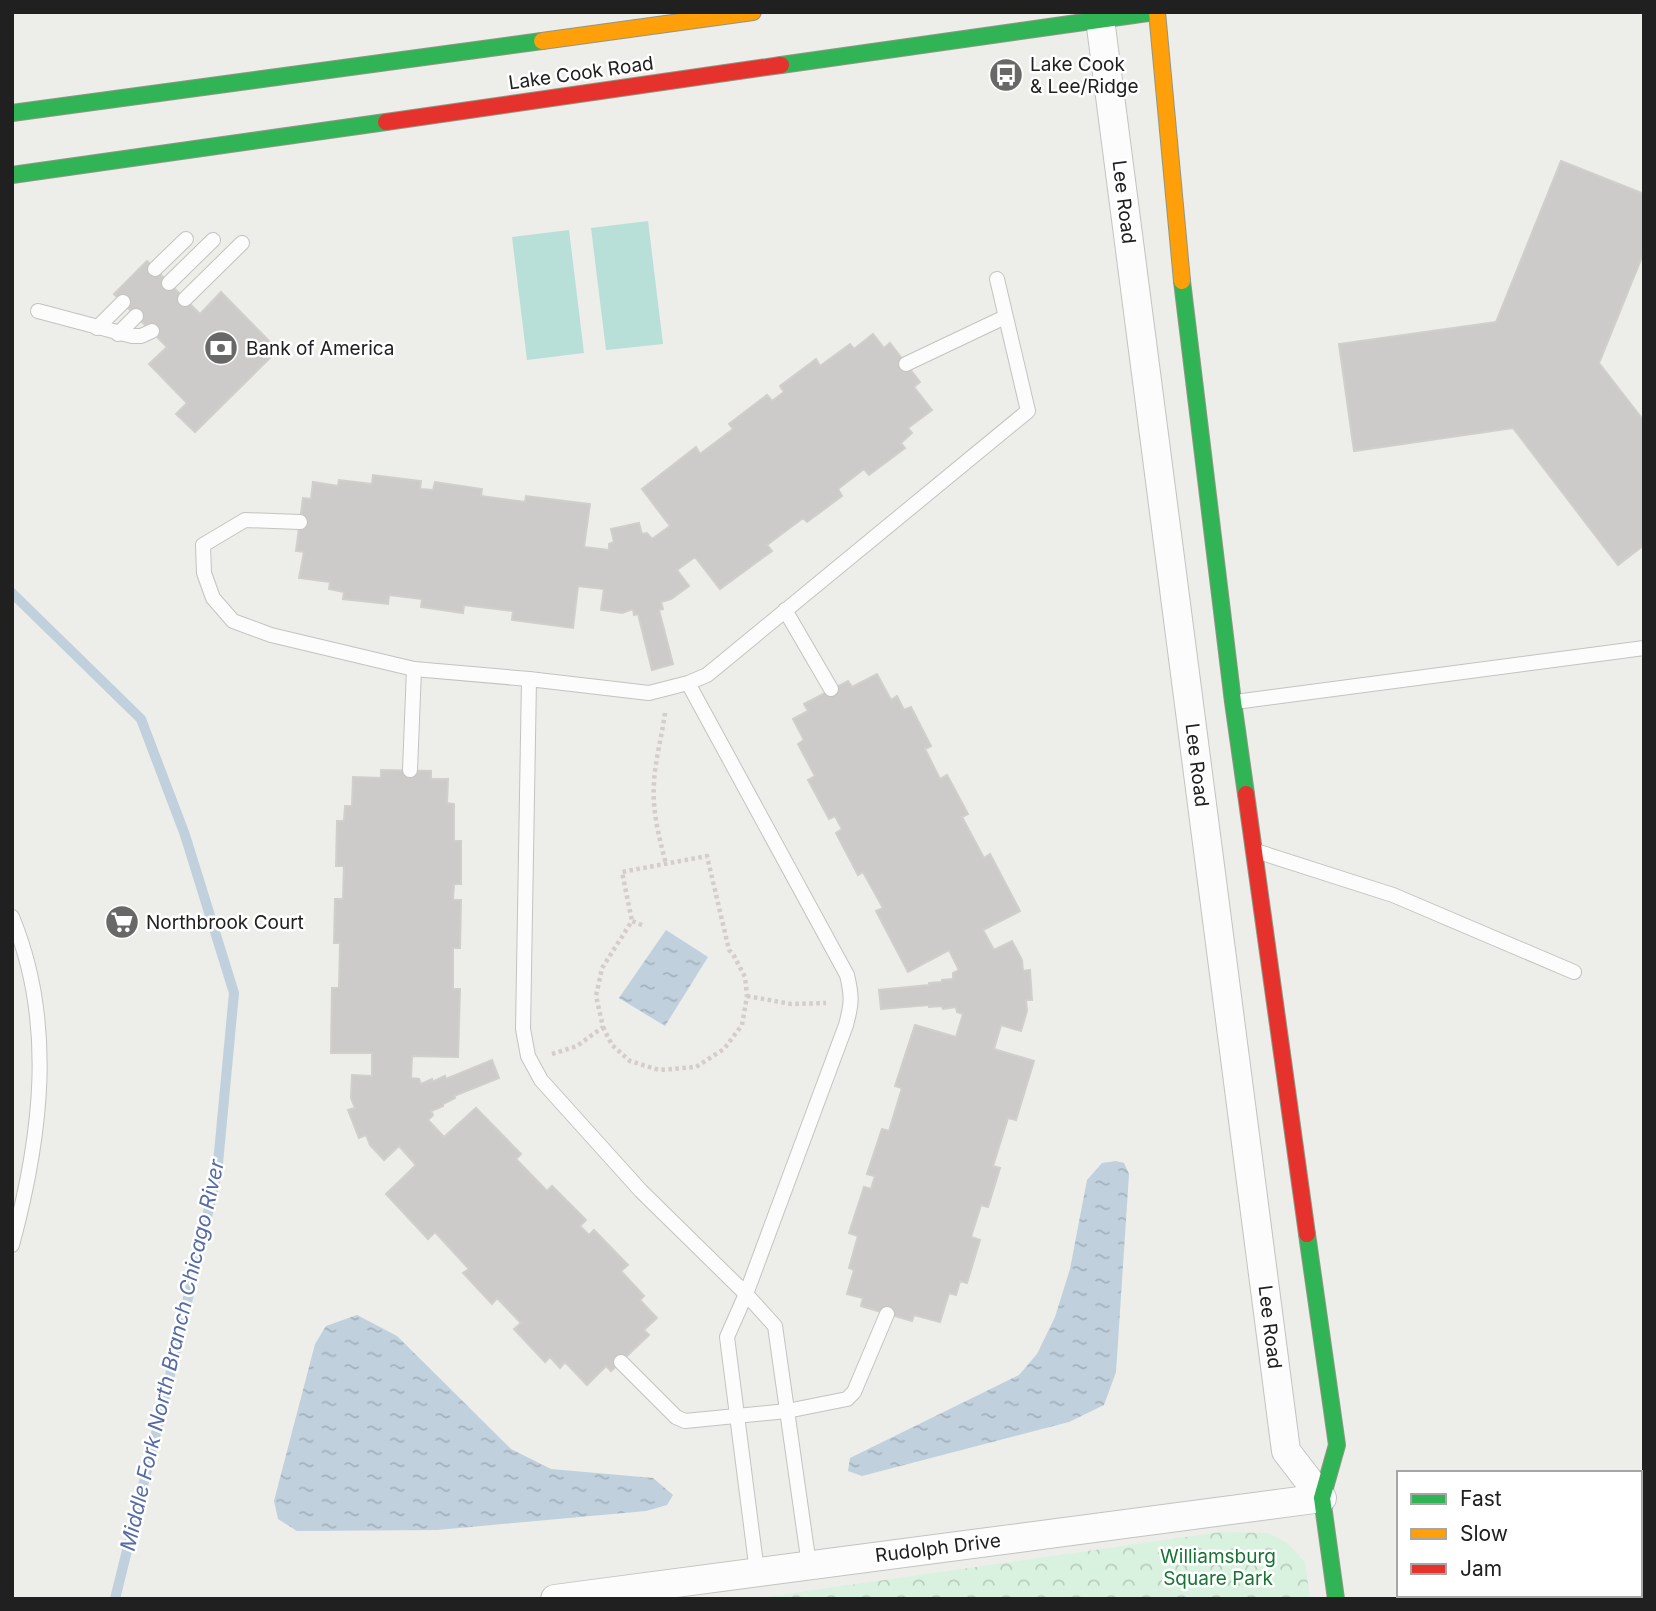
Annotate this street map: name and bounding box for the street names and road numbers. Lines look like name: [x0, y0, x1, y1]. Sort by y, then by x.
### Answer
street label: Lake Cook Road: [507, 51, 655, 95]
street label: Lee Road: [1107, 159, 1141, 245]
street label: Lee Road: [1180, 722, 1214, 808]
street label: Lee Road: [1253, 1284, 1287, 1370]
street label: Rudolph Drive: [874, 1529, 1002, 1567]

